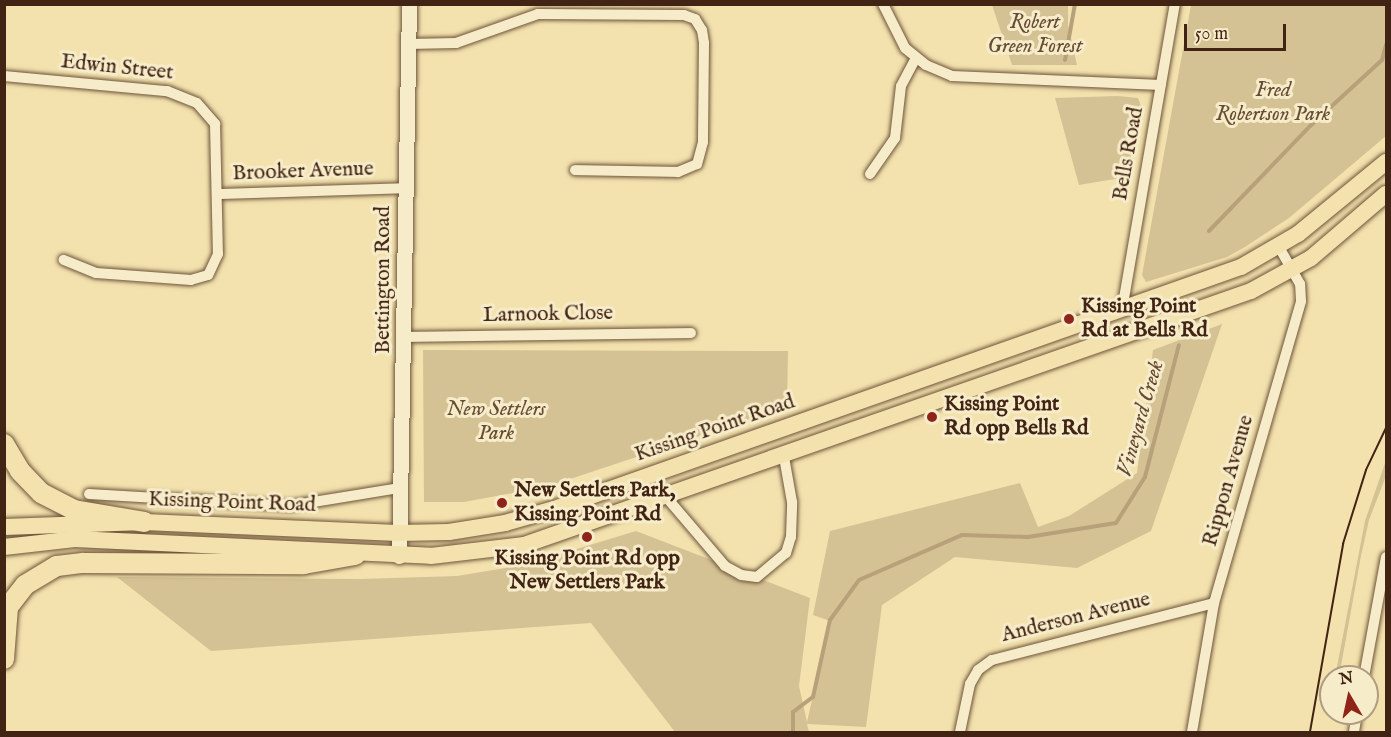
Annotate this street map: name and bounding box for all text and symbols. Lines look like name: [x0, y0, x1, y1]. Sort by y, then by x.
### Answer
park label: Robert Green Forest: [987, 10, 1083, 60]
scale bar: [1187, 12, 1289, 50]
text: 50 m: [1195, 23, 1228, 46]
street label: Edwin Street: [60, 50, 174, 86]
park label: Fred Robertson Park: [1216, 78, 1330, 128]
street label: Bells Road: [1108, 105, 1150, 203]
street label: Brooker Avenue: [232, 157, 374, 187]
street label: Bettington Road: [371, 206, 397, 354]
place label: Kissing Point Rd at Bells Rd: [1081, 294, 1208, 344]
street label: Larnook Close: [483, 301, 613, 329]
marker: Kissing Point Rd at Bells Rd: [1062, 312, 1076, 326]
water label: Vineyard Creek: [1112, 358, 1170, 480]
street label: Kissing Point Road: [632, 390, 798, 468]
place label: Kissing Point Rd opp Bells Rd: [944, 392, 1088, 442]
park label: New Settlers Park: [447, 397, 545, 447]
marker: Kissing Point Rd opp Bells Rd: [925, 410, 939, 424]
street label: Rippon Avenue: [1198, 412, 1260, 550]
place label: New Settlers Park, Kissing Point Rd: [514, 478, 675, 528]
street label: Kissing Point Road: [148, 487, 316, 519]
marker: New Settlers Park, Kissing Point Rd: [495, 496, 509, 510]
marker: Kissing Point Rd opp New Settlers Park: [580, 530, 594, 544]
place label: Kissing Point Rd opp New Settlers Park: [494, 546, 680, 596]
street label: Anderson Avenue: [999, 587, 1153, 649]
north arrow: [1319, 665, 1379, 725]
text: N: [1338, 668, 1355, 690]

